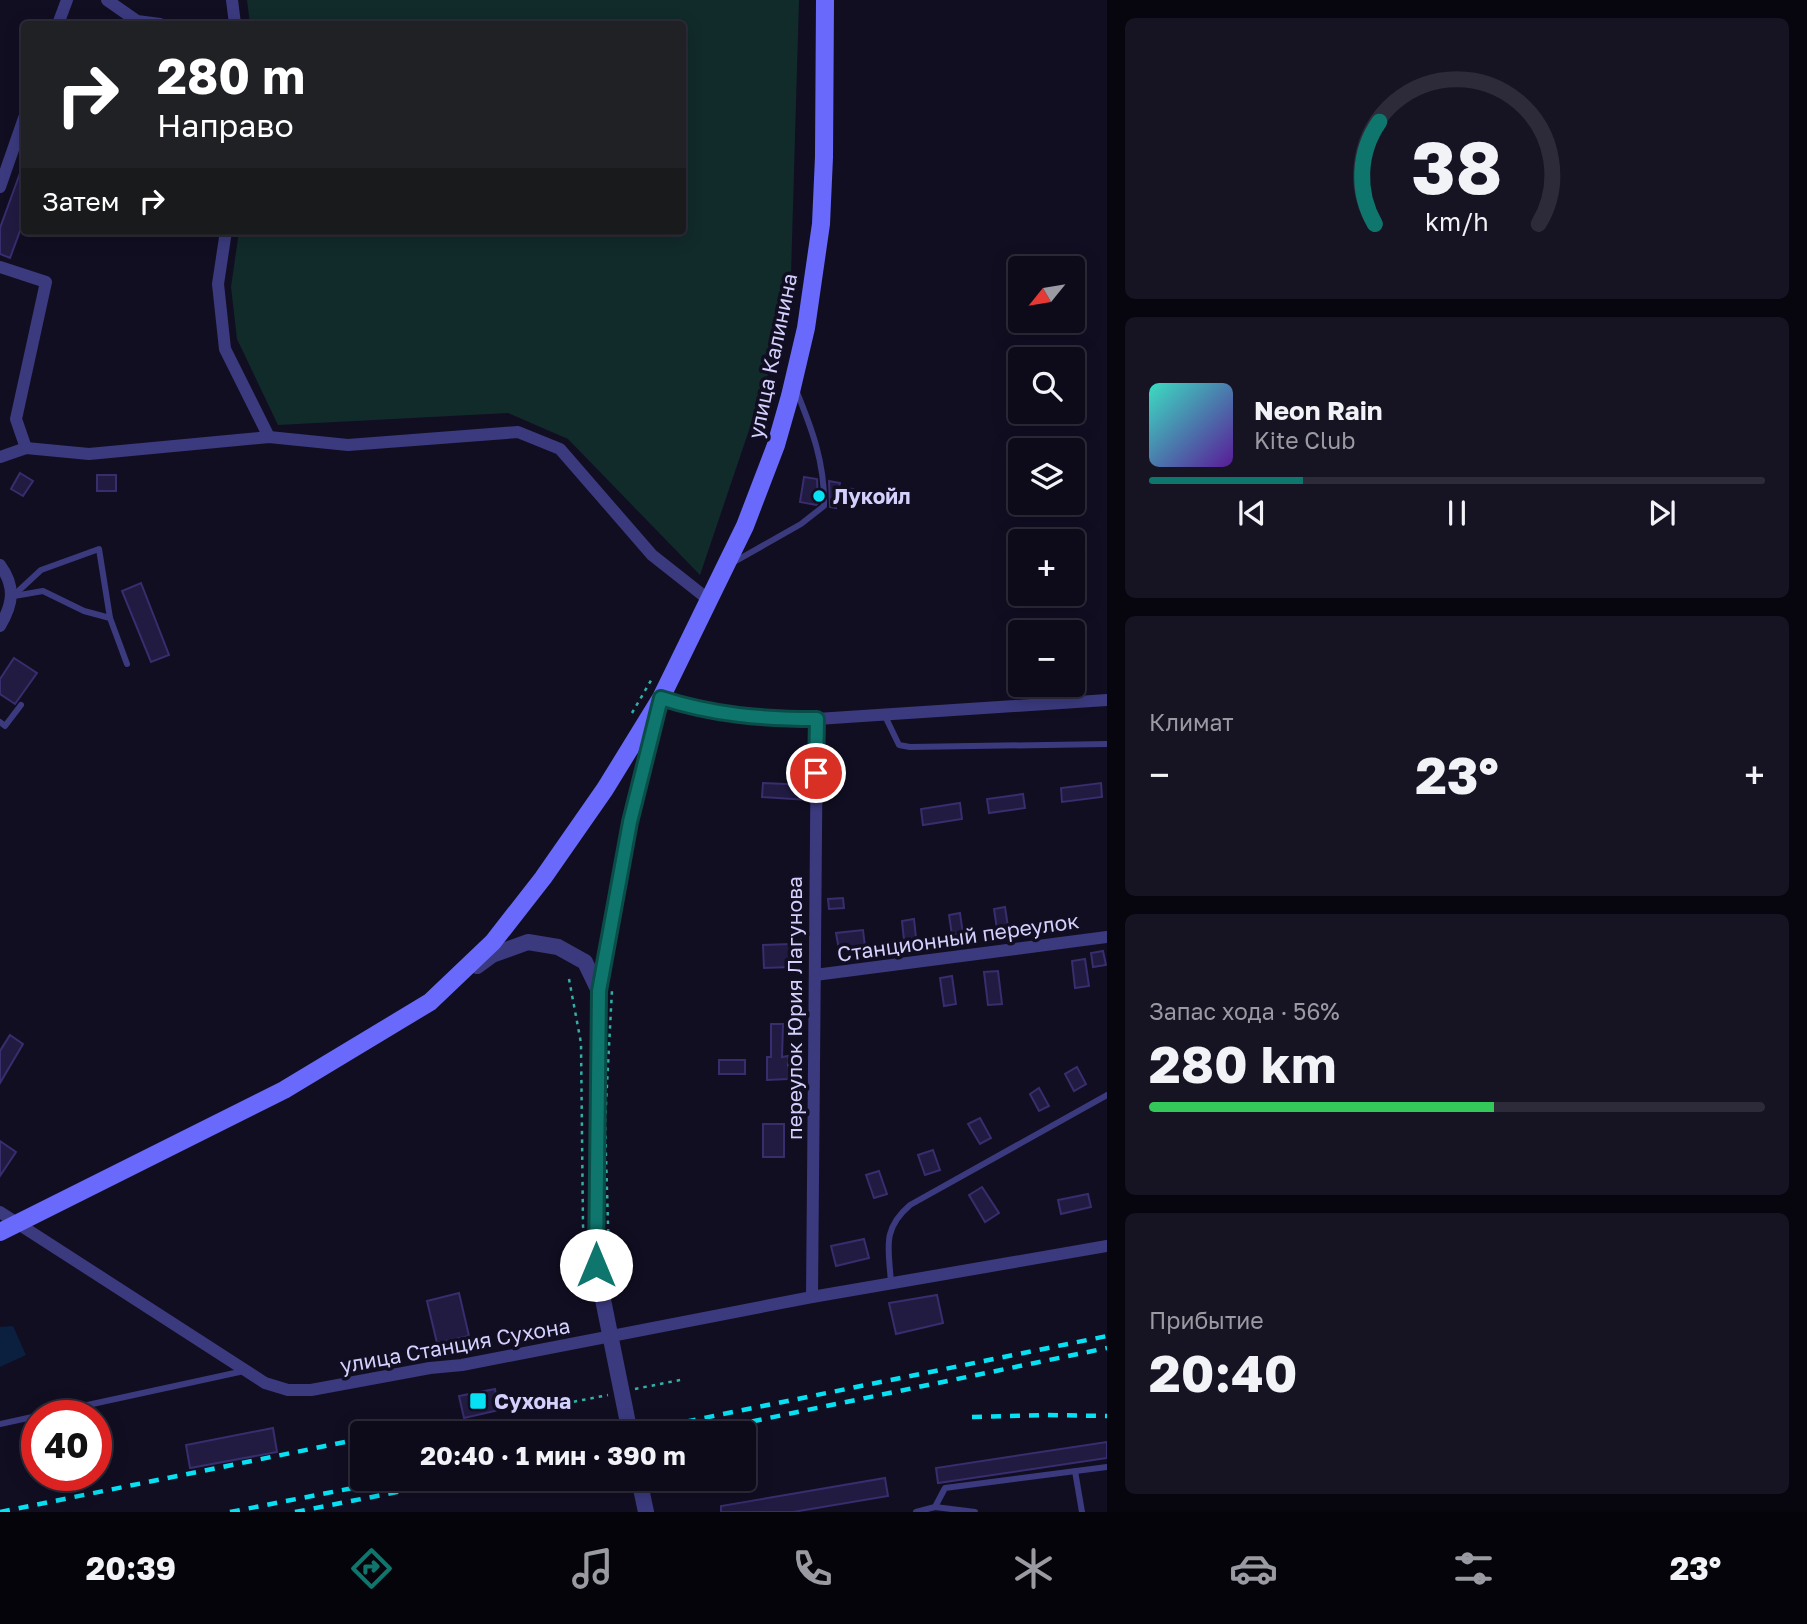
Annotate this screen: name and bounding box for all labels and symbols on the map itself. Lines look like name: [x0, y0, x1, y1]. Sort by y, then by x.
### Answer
north arrow: [1008, 256, 1085, 332]
street label: улица Калинина: [742, 271, 802, 441]
place label: Лукойл: [833, 483, 911, 509]
marker: Лукойл: [811, 488, 827, 504]
pin: [786, 743, 846, 803]
street label: переулок Юрия Лагунова: [781, 876, 807, 1140]
street label: Станционный переулок: [835, 907, 1081, 967]
position arrow: [559, 1228, 633, 1302]
street label: улица Станция Сухона: [338, 1312, 572, 1378]
place label: Сухона: [494, 1388, 571, 1414]
marker: Сухона: [468, 1391, 488, 1411]
speed limit sign: 40: [21, 1400, 112, 1491]

